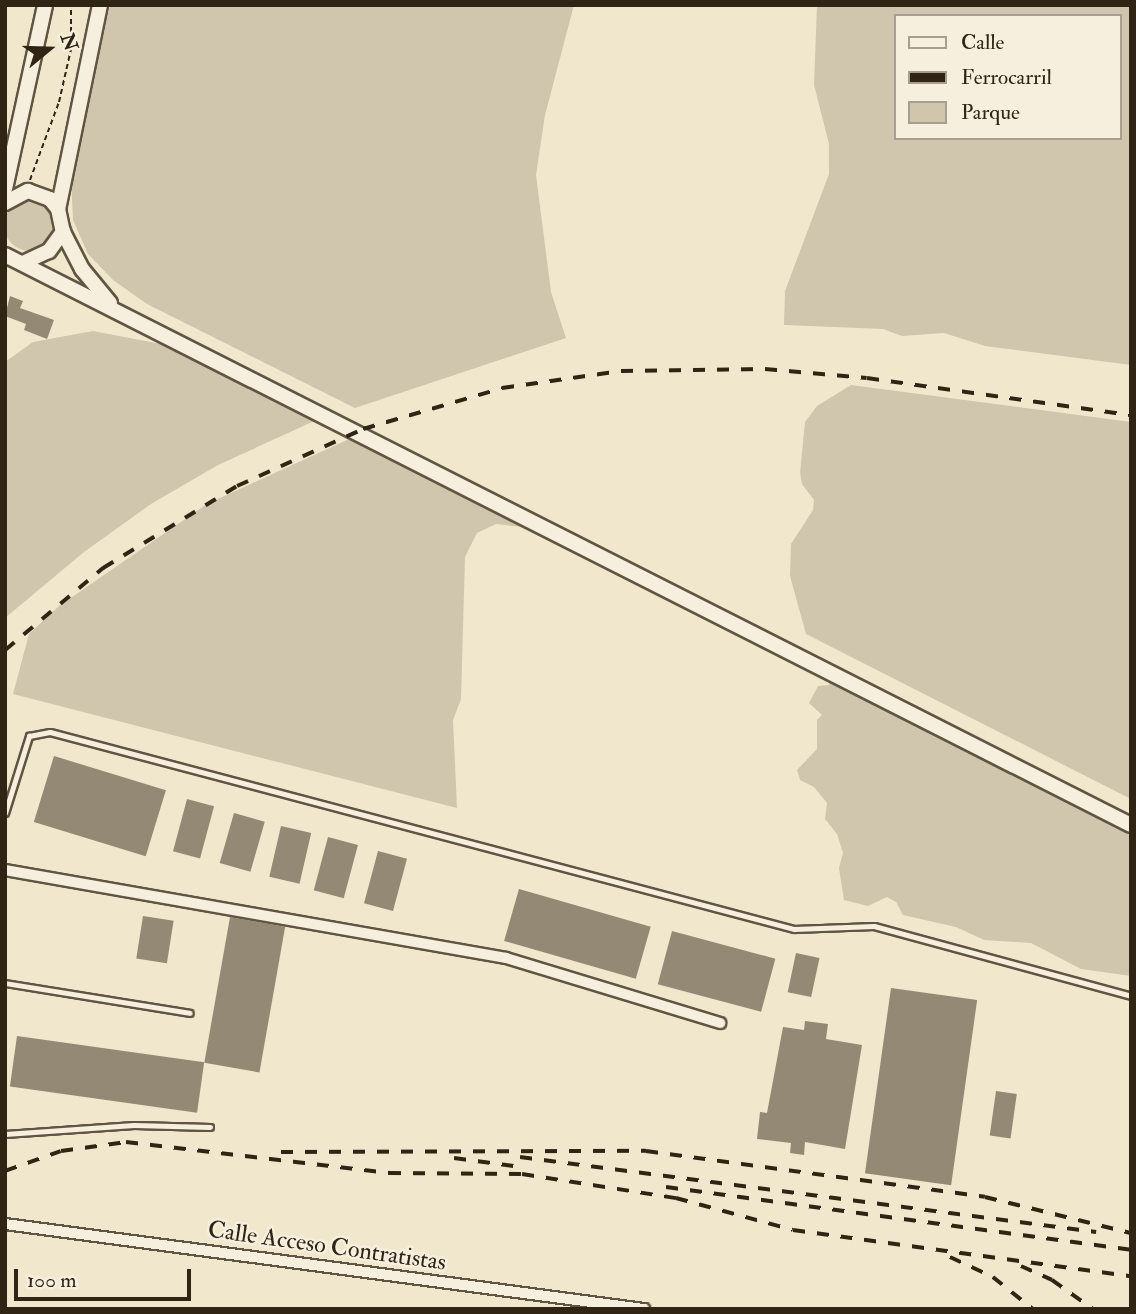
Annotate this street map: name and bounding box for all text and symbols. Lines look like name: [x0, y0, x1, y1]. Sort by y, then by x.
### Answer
north arrow: [14, 14, 84, 84]
legend: [894, 14, 1122, 140]
text: Calle: [961, 29, 1004, 56]
text: N: [55, 30, 83, 54]
text: Ferrocarril: [961, 64, 1052, 91]
text: Parque: [961, 99, 1020, 126]
street label: Calle Acceso Contratistas: [206, 1215, 448, 1277]
scale bar: [18, 1254, 194, 1298]
text: 100 m: [27, 1267, 77, 1294]

